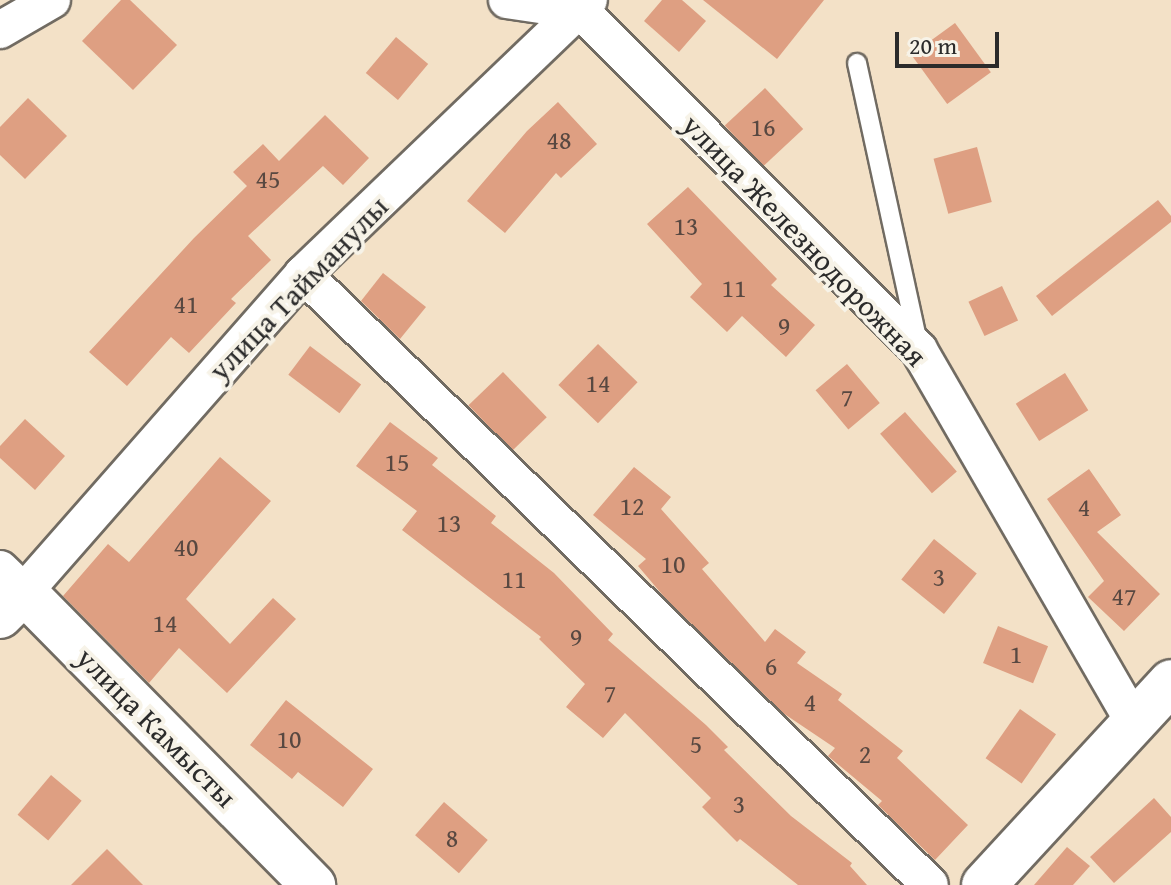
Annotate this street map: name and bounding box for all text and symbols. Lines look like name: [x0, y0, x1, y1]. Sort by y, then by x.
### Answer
scale bar: [899, 16, 1003, 66]
text: 20 m: [909, 28, 957, 63]
street label: улица Железнодорожная: [675, 106, 935, 374]
house number: 16: [750, 111, 776, 143]
house number: 48: [546, 124, 572, 156]
house number: 45: [255, 163, 281, 195]
street label: улица Тайманулы: [201, 188, 395, 388]
house number: 13: [673, 210, 699, 242]
house number: 11: [721, 272, 747, 304]
house number: 41: [173, 288, 199, 320]
house number: 9: [778, 310, 790, 342]
house number: 14: [585, 367, 611, 399]
house number: 7: [841, 381, 853, 413]
house number: 15: [384, 446, 410, 478]
house number: 12: [619, 490, 645, 522]
house number: 4: [1078, 491, 1090, 523]
house number: 13: [436, 507, 462, 539]
house number: 40: [173, 531, 199, 563]
house number: 10: [660, 548, 686, 580]
house number: 3: [933, 561, 945, 593]
house number: 11: [501, 563, 527, 595]
house number: 47: [1111, 580, 1137, 612]
house number: 14: [152, 607, 178, 639]
house number: 9: [570, 621, 582, 653]
house number: 1: [1010, 638, 1022, 670]
street label: улица Камысты: [69, 639, 245, 815]
house number: 6: [765, 650, 777, 682]
house number: 7: [604, 677, 616, 709]
house number: 4: [804, 686, 816, 718]
house number: 10: [276, 723, 302, 755]
house number: 5: [690, 728, 702, 760]
house number: 2: [859, 738, 871, 770]
house number: 3: [733, 788, 745, 820]
house number: 8: [446, 822, 458, 854]

